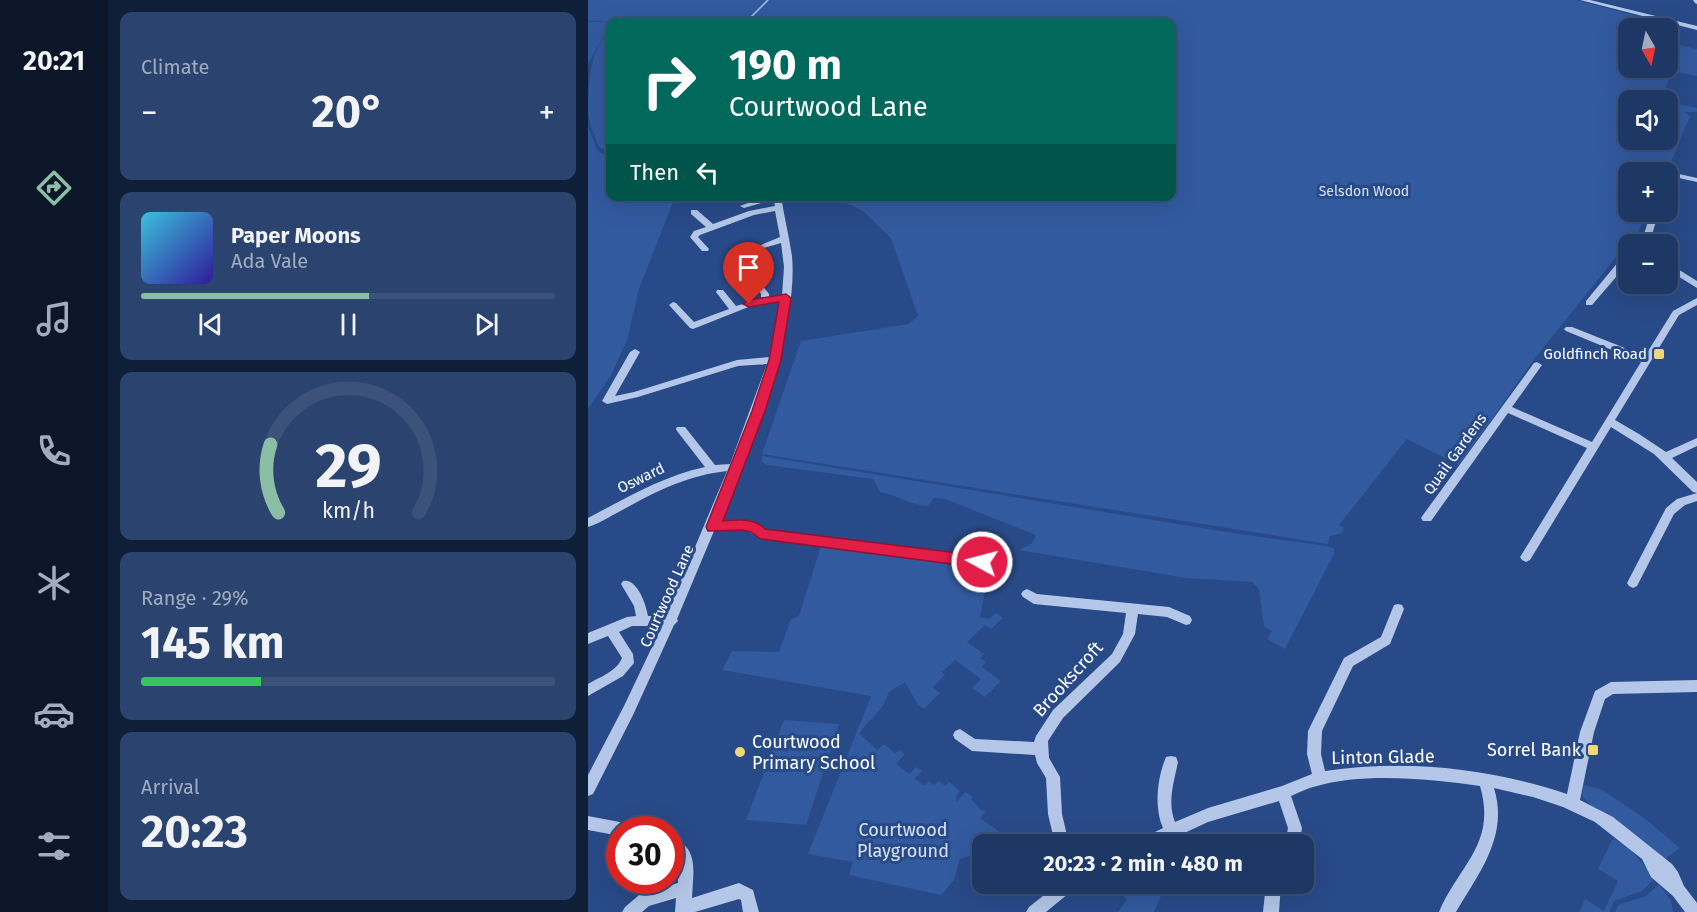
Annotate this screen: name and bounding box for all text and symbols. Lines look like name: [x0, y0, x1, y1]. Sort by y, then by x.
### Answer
north arrow: [1618, 18, 1678, 78]
map controls: [1618, 18, 1678, 294]
text: 190 m: [729, 40, 842, 90]
icon: right: [630, 42, 708, 120]
text: 20:21: [23, 45, 85, 77]
text: Climate: [141, 55, 209, 79]
text: 20°: [311, 85, 385, 139]
button: sound: [1618, 90, 1678, 150]
text: Courtwood Lane: [729, 91, 928, 123]
text: −: [141, 93, 158, 133]
text: +: [539, 93, 555, 133]
icon: left: [691, 156, 724, 189]
text: Then: [630, 159, 679, 186]
button: +: [1618, 162, 1678, 222]
icon: directions: [33, 167, 75, 209]
park label: Selsdon Wood: [1319, 183, 1409, 200]
text: Paper Moons: [231, 222, 361, 249]
button: −: [1618, 234, 1678, 294]
pin: [723, 242, 774, 304]
text: Ada Vale: [231, 249, 308, 273]
icon: arrive: [732, 251, 765, 284]
icon: music: [33, 298, 75, 340]
icon: previous: [194, 308, 227, 341]
icon: pause: [332, 308, 365, 341]
icon: next: [470, 308, 503, 341]
place label: Goldfinch Road: [1544, 345, 1647, 363]
marker: Goldfinch Road: [1652, 347, 1666, 361]
street label: Quail Gardens: [1420, 410, 1490, 498]
text: 29: [315, 429, 381, 504]
icon: phone: [33, 430, 75, 472]
street label: Osward: [614, 459, 668, 497]
text: km/h: [321, 498, 375, 524]
position arrow: [950, 530, 1014, 594]
street label: Courtwood Lane: [636, 542, 698, 650]
icon: climate: [33, 562, 75, 604]
text: Range · 29%: [141, 586, 249, 610]
text: 145 km: [141, 616, 285, 670]
street label: Brookscroft: [1028, 636, 1108, 721]
icon: car: [33, 693, 75, 735]
place label: Courtwood Primary School: [752, 731, 875, 774]
place label: Sorrel Bank: [1487, 739, 1582, 761]
marker: Sorrel Bank: [1586, 743, 1600, 757]
marker: Courtwood Primary School: [733, 745, 747, 759]
street label: Linton Glade: [1331, 745, 1435, 769]
text: Arrival: [141, 775, 200, 799]
text: 20:23: [141, 805, 248, 859]
speed limit sign: 30: [606, 816, 684, 894]
park label: Courtwood Playground: [857, 819, 949, 862]
icon: filters: [33, 825, 75, 867]
text: 20:23 · 2 min · 480 m: [1043, 850, 1243, 877]

